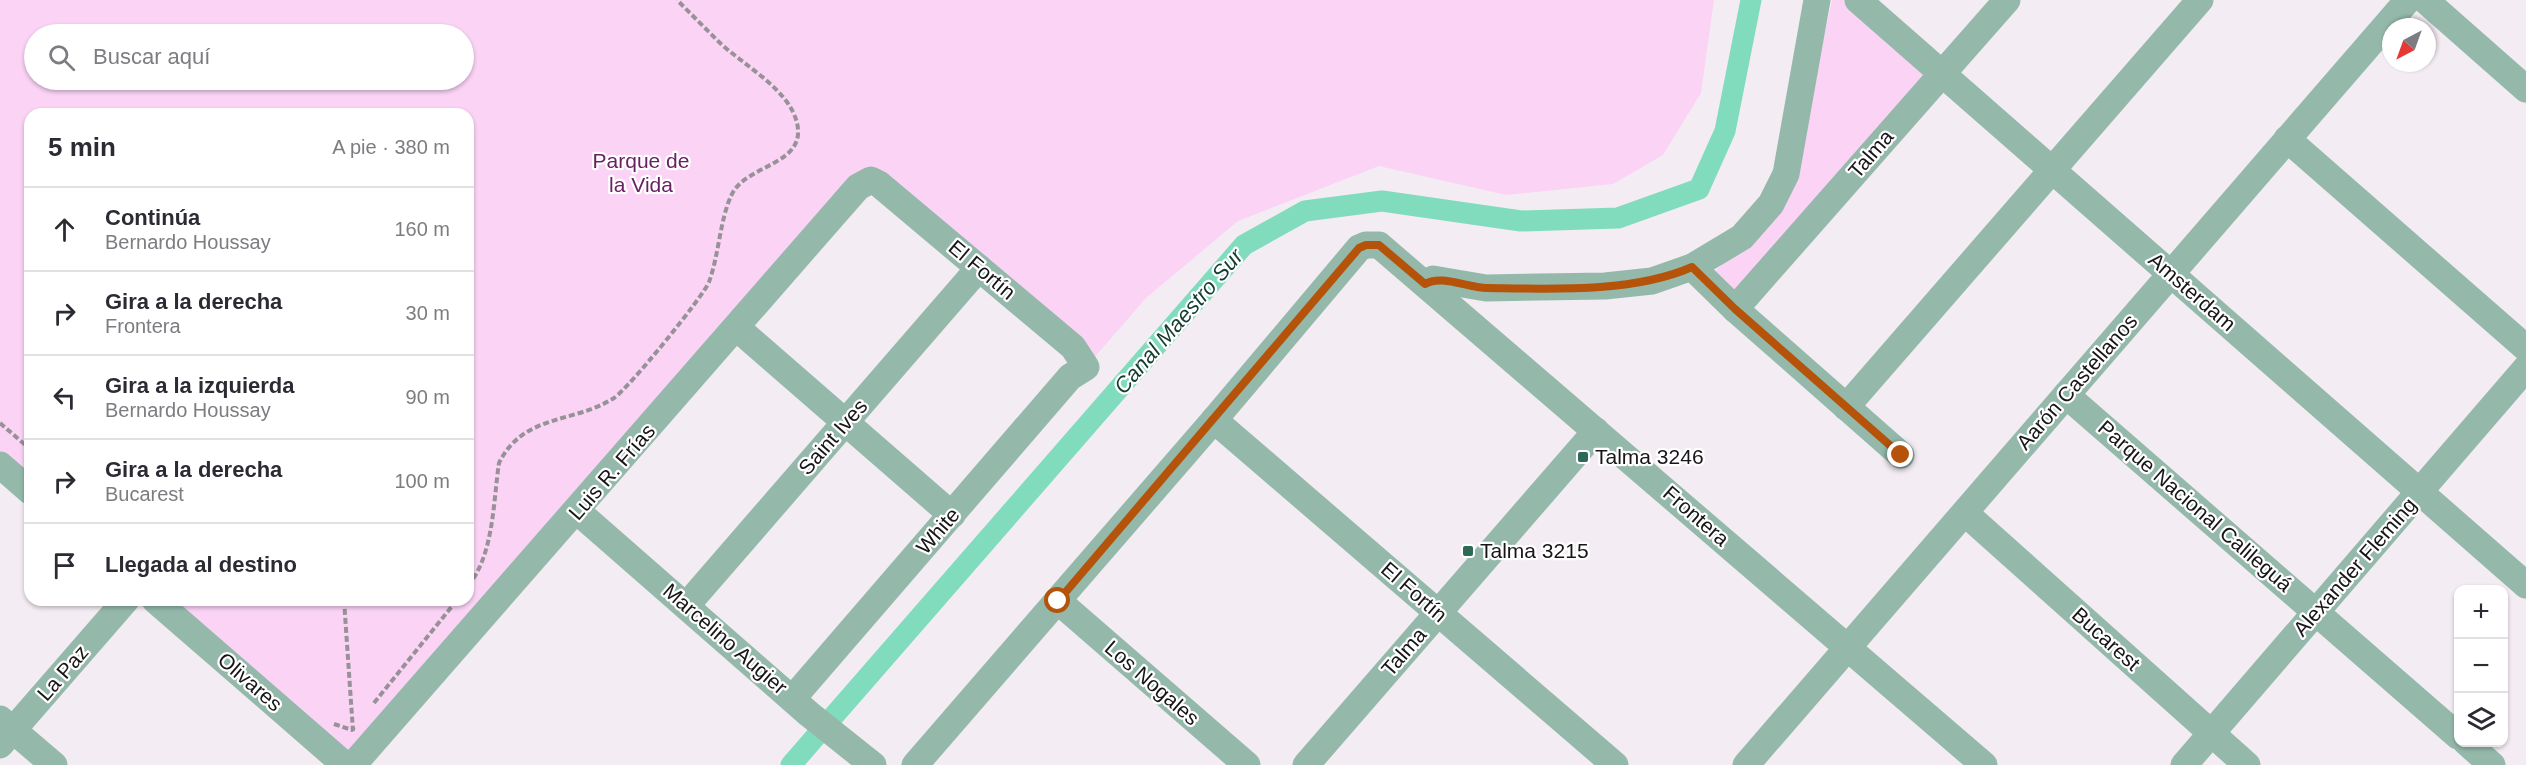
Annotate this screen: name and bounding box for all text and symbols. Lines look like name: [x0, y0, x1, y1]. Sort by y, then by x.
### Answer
north arrow: [2382, 18, 2436, 72]
search box: [24, 24, 474, 90]
icon: search: [45, 41, 78, 74]
text: Buscar aquí: [93, 44, 210, 69]
street label: Talma: [1844, 125, 1898, 182]
text: 5 min: [48, 132, 116, 162]
text: A pie · 380 m: [332, 136, 450, 158]
park label: Parque de la Vida: [593, 149, 689, 196]
text: Continúa: [105, 205, 200, 230]
icon: ahead: [48, 213, 81, 246]
text: 160 m: [394, 218, 450, 240]
text: Bernardo Houssay: [105, 231, 271, 253]
street label: El Fortín: [945, 235, 1020, 304]
water label: Canal Maestro Sur: [1109, 243, 1249, 399]
street label: Amsterdam: [2144, 248, 2240, 336]
text: Gira a la derecha: [105, 289, 282, 314]
icon: right: [48, 297, 81, 330]
text: 30 m: [406, 302, 450, 324]
street label: Aarón Castellanos: [2012, 309, 2142, 454]
text: Frontera: [105, 315, 181, 337]
text: Gira a la izquierda: [105, 373, 295, 398]
icon: left: [48, 381, 81, 414]
text: 90 m: [406, 386, 450, 408]
street label: Saint Ives: [794, 394, 872, 479]
text: Bernardo Houssay: [105, 399, 271, 421]
street label: Parque Nacional Calileguá: [2094, 415, 2297, 596]
street label: Luis R. Frías: [564, 419, 659, 524]
route end: [1887, 441, 1913, 467]
place label: Talma 3246: [1595, 445, 1704, 468]
marker: Talma 3246: [1576, 450, 1590, 464]
text: Gira a la derecha: [105, 457, 282, 482]
icon: right: [48, 465, 81, 498]
text: 100 m: [394, 470, 450, 492]
street label: Frontera: [1659, 481, 1734, 551]
text: Bucarest: [105, 483, 184, 505]
street label: Alexander Fleming: [2289, 493, 2421, 640]
street label: White: [911, 503, 964, 558]
place label: Talma 3215: [1480, 539, 1589, 562]
marker: Talma 3215: [1461, 544, 1475, 558]
icon: arrive: [48, 549, 81, 582]
text: Llegada al destino: [105, 552, 297, 577]
street label: El Fortín: [1377, 557, 1452, 626]
street label: Marcelino Augier: [659, 579, 792, 699]
map controls: [2454, 585, 2508, 747]
button: +: [2454, 585, 2508, 639]
route start: [1044, 587, 1070, 613]
street label: Bucarest: [2068, 602, 2145, 675]
street label: Talma: [1377, 623, 1431, 680]
street label: Los Nogales: [1101, 636, 1204, 730]
button: −: [2454, 639, 2508, 693]
street label: La Paz: [32, 640, 93, 705]
street label: Olivares: [214, 648, 287, 716]
button: layers: [2454, 693, 2508, 747]

